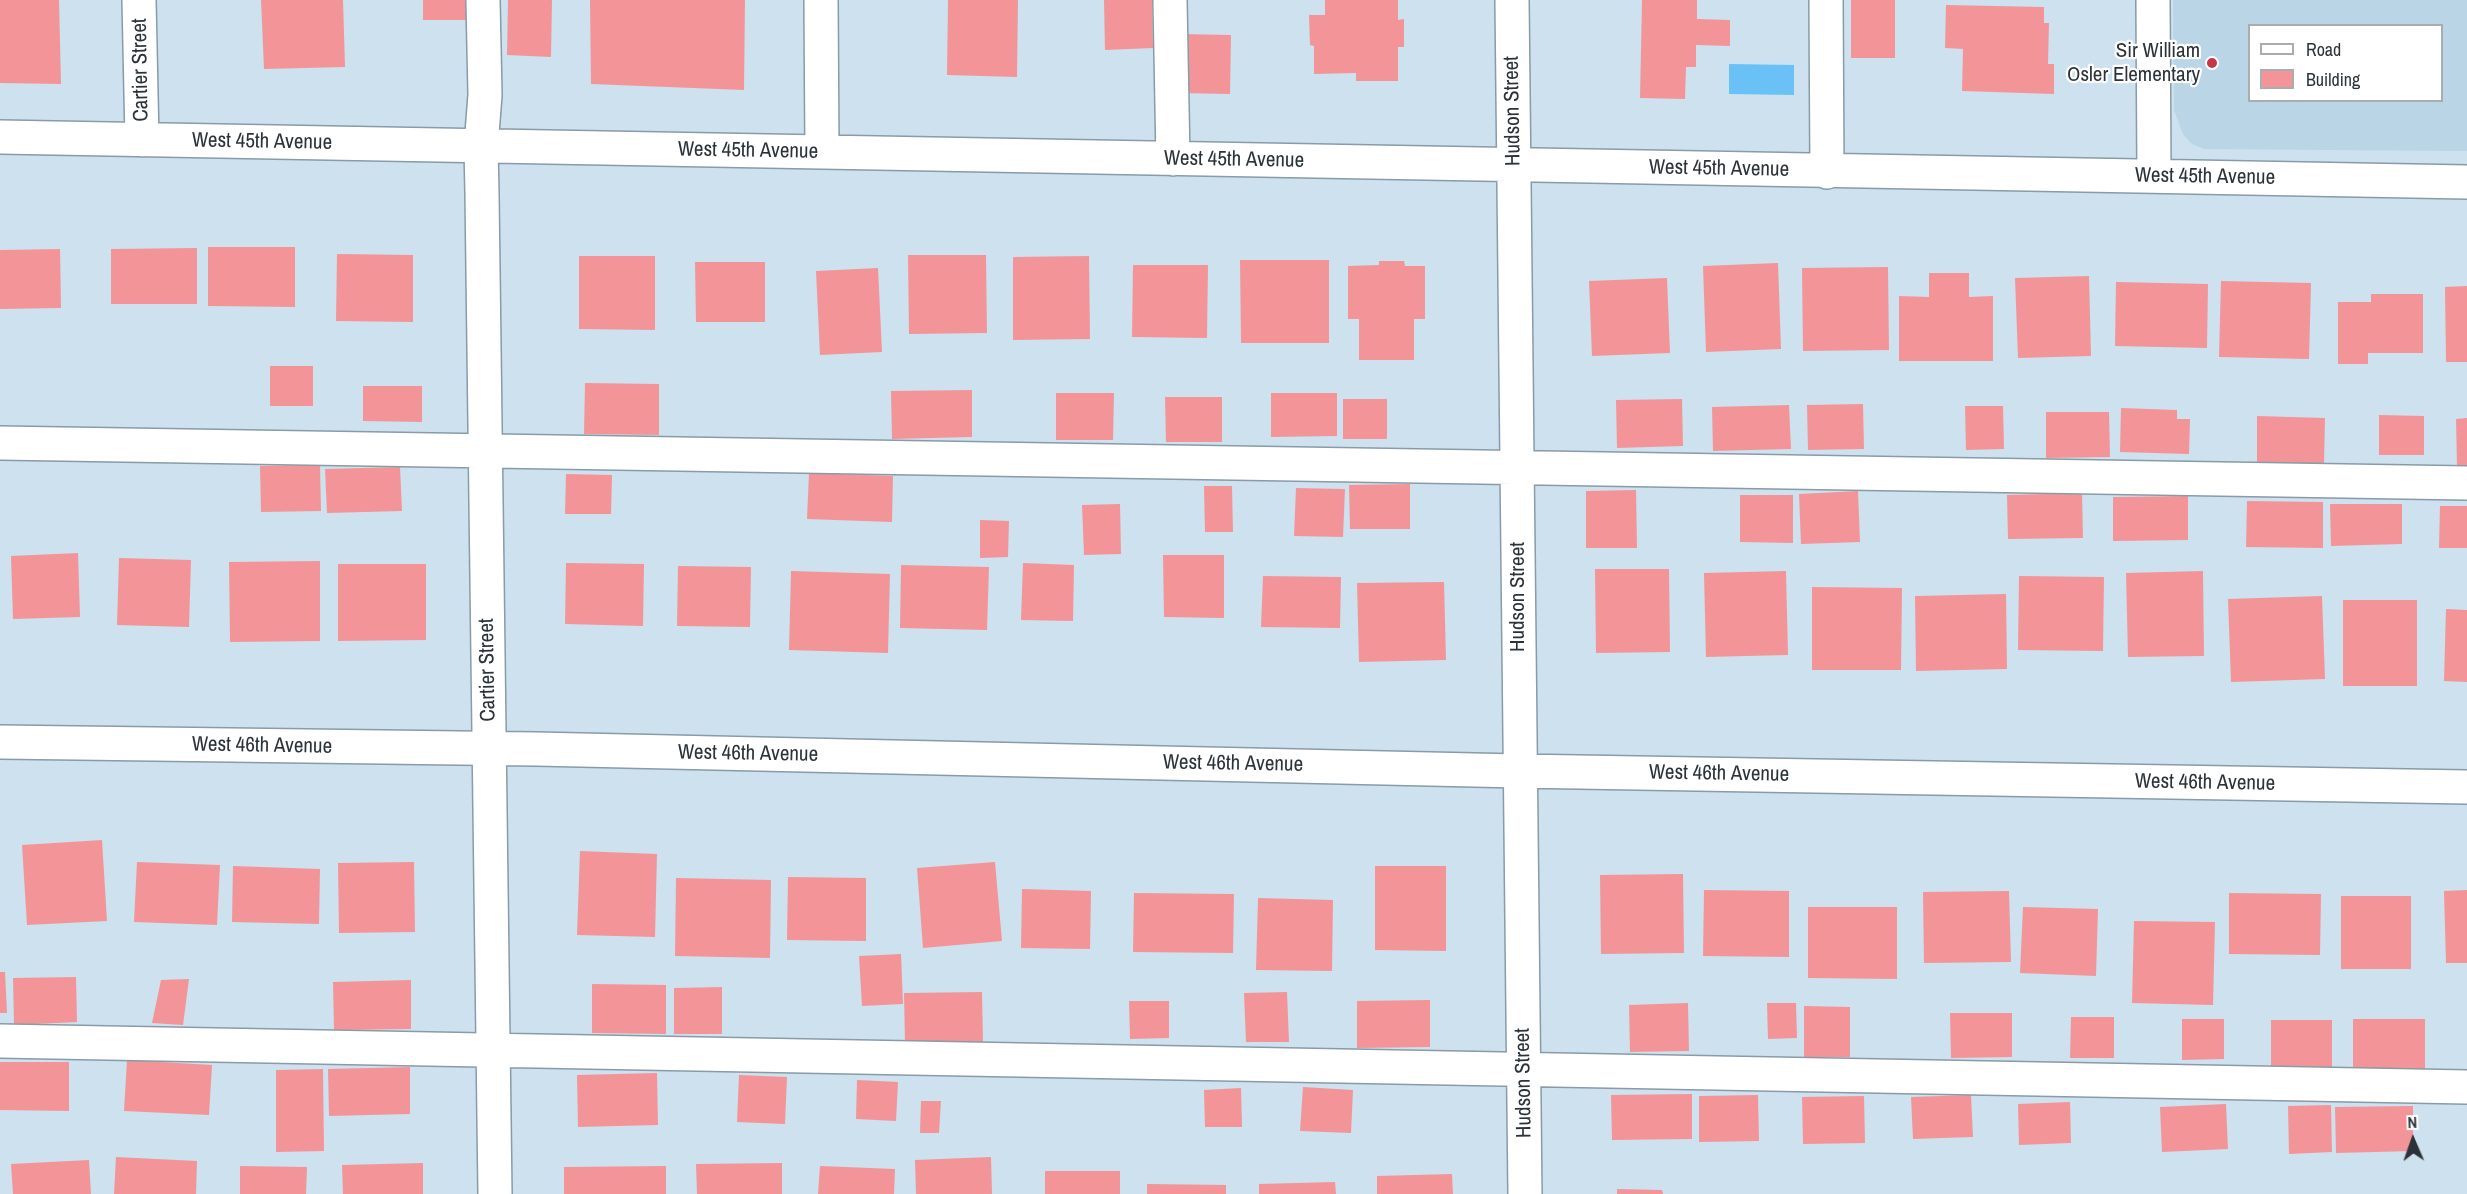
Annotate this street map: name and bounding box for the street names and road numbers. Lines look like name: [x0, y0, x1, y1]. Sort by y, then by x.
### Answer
street label: Cartier Street: [127, 18, 155, 122]
street label: Hudson Street: [1499, 56, 1527, 166]
street label: West 45th Avenue: [192, 128, 332, 156]
street label: West 45th Avenue: [678, 137, 818, 165]
street label: West 45th Avenue: [1164, 146, 1304, 174]
street label: West 45th Avenue: [1649, 155, 1789, 183]
street label: West 45th Avenue: [2135, 163, 2275, 191]
street label: Hudson Street: [1505, 542, 1531, 652]
street label: Cartier Street: [474, 618, 502, 722]
street label: West 46th Avenue: [192, 732, 332, 760]
street label: West 46th Avenue: [678, 740, 818, 768]
street label: West 46th Avenue: [1163, 750, 1303, 778]
street label: West 46th Avenue: [1649, 760, 1789, 788]
street label: West 46th Avenue: [2135, 769, 2275, 797]
street label: Hudson Street: [1510, 1028, 1538, 1138]

